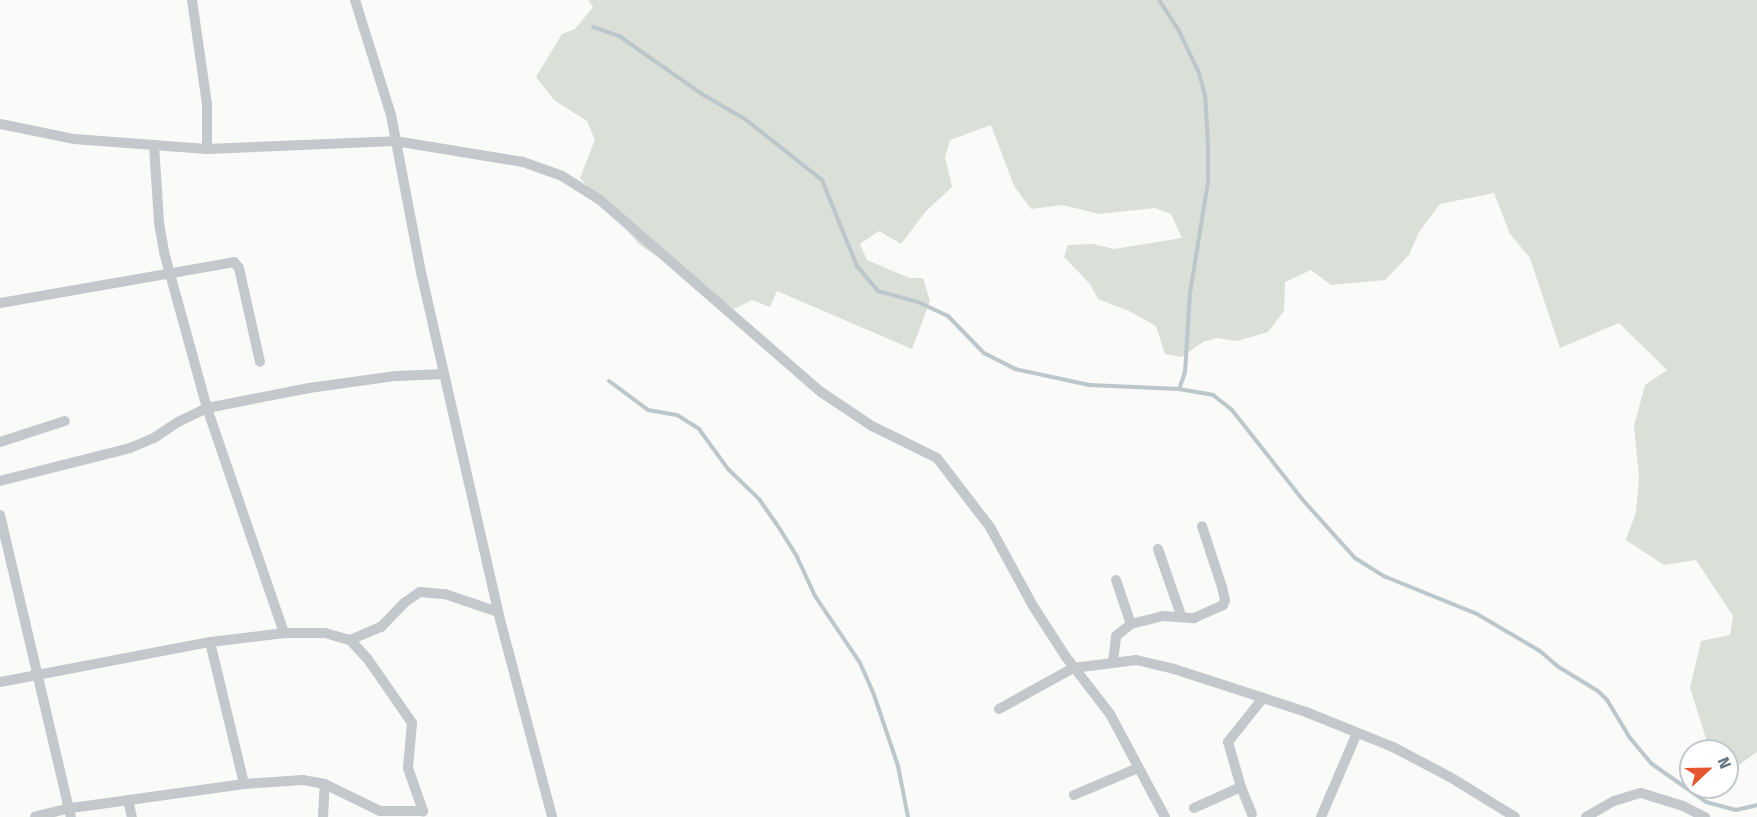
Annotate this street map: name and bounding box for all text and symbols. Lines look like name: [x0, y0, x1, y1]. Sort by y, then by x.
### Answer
north arrow: [1679, 739, 1739, 799]
text: N: [1714, 754, 1735, 771]

